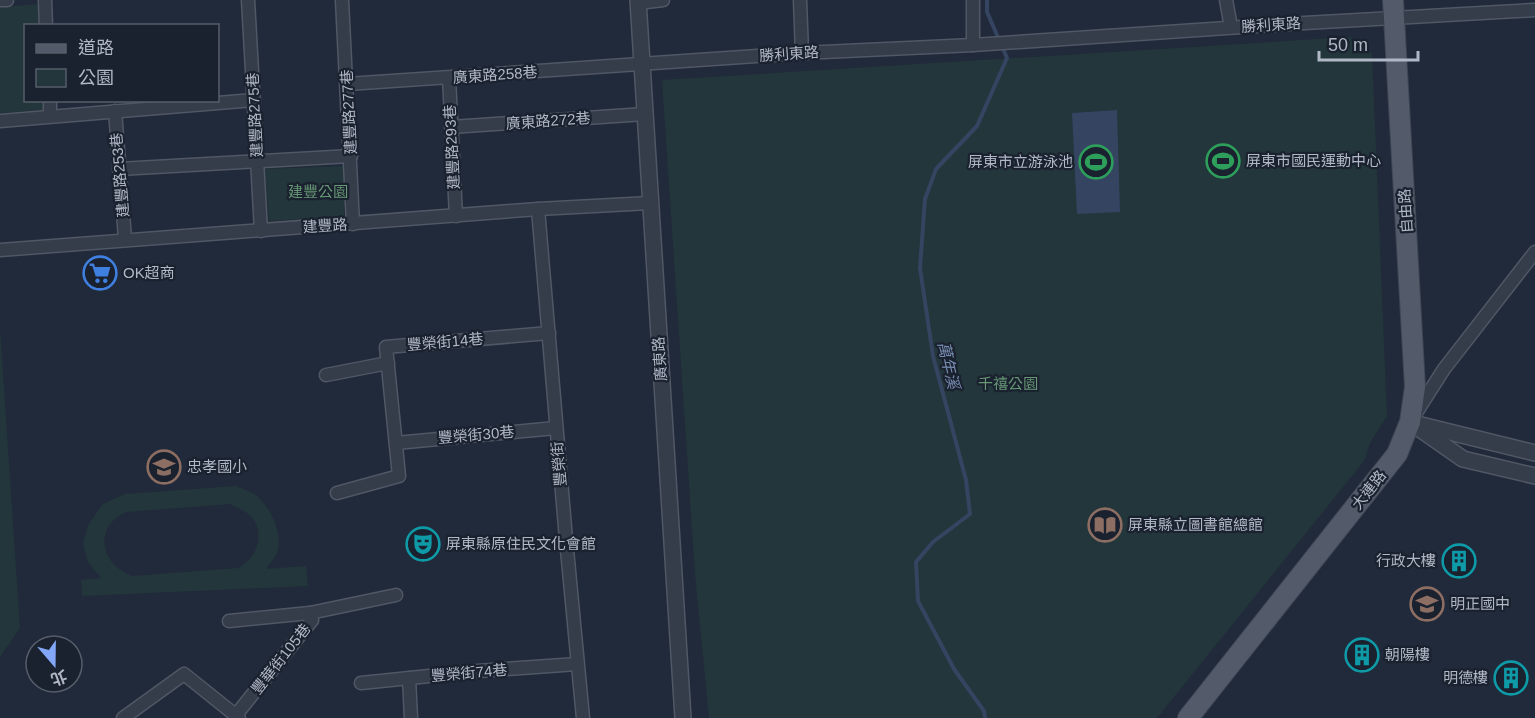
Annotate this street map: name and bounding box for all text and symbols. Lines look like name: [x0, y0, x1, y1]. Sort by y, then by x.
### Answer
street label: 勝利東路: [1240, 14, 1301, 35]
legend: [24, 24, 219, 102]
scale bar: [1319, 24, 1418, 62]
text: 50 m: [1328, 35, 1368, 55]
text: 道路: [78, 38, 114, 58]
street label: 勝利東路: [758, 43, 819, 64]
street label: 廣東路258巷: [452, 63, 538, 86]
text: 公園: [78, 68, 114, 88]
street label: 建豐路277巷: [338, 69, 359, 155]
street label: 建豐路275巷: [244, 72, 265, 158]
street label: 建豐路293巷: [441, 104, 462, 190]
street label: 廣東路272巷: [505, 109, 591, 132]
street label: 建豐路253巷: [107, 132, 132, 218]
sports icon: 屏東市國民運動中心: [1205, 143, 1241, 179]
sports icon: 屏東市立游泳池: [1078, 144, 1114, 180]
place label: 屏東市國民運動中心: [1246, 152, 1381, 169]
place label: 屏東市立游泳池: [968, 153, 1073, 170]
park label: 建豐公園: [288, 183, 348, 200]
street label: 自由路: [1395, 188, 1416, 234]
street label: 建豐路: [302, 215, 348, 236]
supermarket icon: OK超商: [82, 255, 118, 291]
place label: OK超商: [123, 264, 175, 281]
street label: 豐榮街14巷: [406, 330, 484, 353]
street label: 廣東路: [649, 336, 670, 382]
water label: 萬年溪: [935, 340, 963, 392]
park label: 千禧公園: [978, 375, 1038, 392]
street label: 豐榮街30巷: [437, 423, 515, 446]
street label: 豐榮街: [548, 441, 569, 487]
school or university icon: 忠孝國小: [146, 449, 182, 485]
place label: 忠孝國小: [187, 458, 247, 475]
street label: 大連路: [1348, 467, 1389, 513]
library icon: 屏東縣立圖書館總館: [1087, 507, 1123, 543]
place label: 屏東縣立圖書館總館: [1128, 516, 1263, 533]
theatre icon: 屏東縣原住民文化會館: [405, 526, 441, 562]
place label: 屏東縣原住民文化會館: [446, 535, 596, 552]
building icon: 行政大樓: [1441, 543, 1477, 579]
place label: 行政大樓: [1376, 552, 1436, 569]
school or university icon: 明正國中: [1409, 586, 1445, 622]
place label: 明正國中: [1450, 595, 1510, 612]
street label: 豐華街105巷: [248, 620, 313, 697]
north arrow: [24, 634, 84, 694]
building icon: 朝陽樓: [1344, 637, 1380, 673]
place label: 朝陽樓: [1385, 646, 1430, 663]
building icon: 明德樓: [1493, 660, 1529, 696]
street label: 豐榮街74巷: [430, 661, 508, 684]
text: 北: [49, 667, 69, 688]
place label: 明德樓: [1443, 669, 1488, 686]

